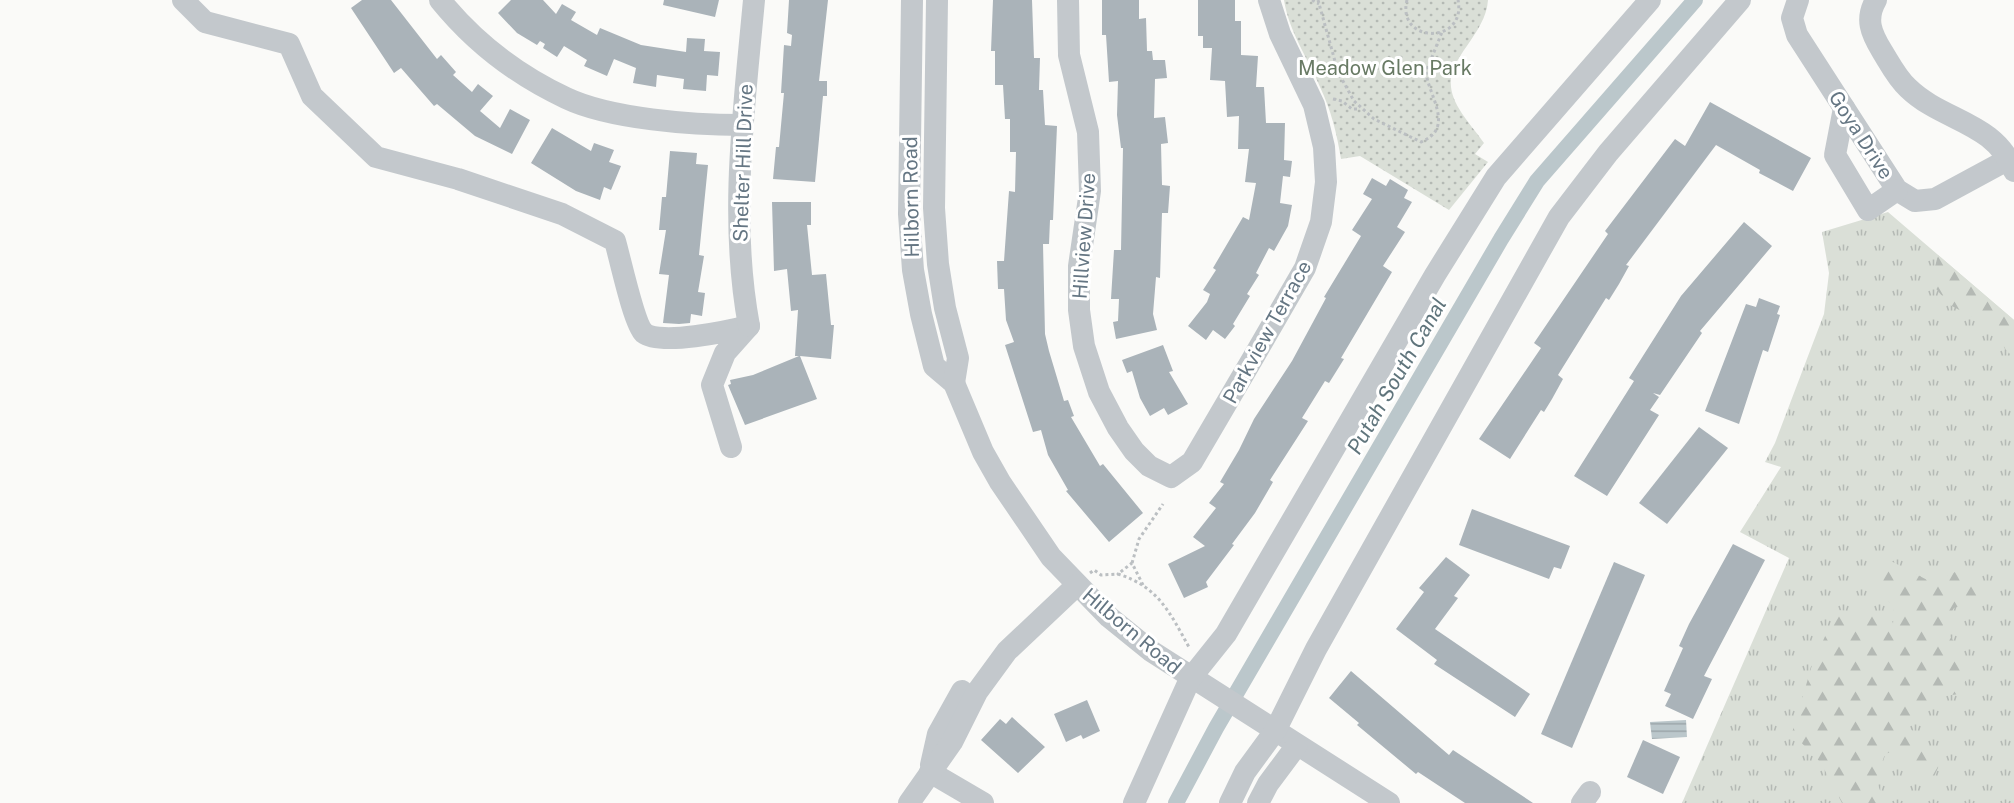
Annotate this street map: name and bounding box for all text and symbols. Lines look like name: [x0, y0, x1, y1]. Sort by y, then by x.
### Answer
park label: Meadow Glen Park: [1298, 56, 1472, 80]
street label: Shelter Hill Drive: [728, 84, 758, 242]
street label: Goya Drive: [1824, 86, 1898, 184]
street label: Hilborn Road: [898, 136, 924, 258]
street label: Hillview Drive: [1068, 172, 1100, 300]
street label: Parkview Terrace: [1218, 256, 1316, 408]
water label: Putah South Canal: [1342, 293, 1452, 458]
street label: Hilborn Road: [1078, 583, 1186, 679]

